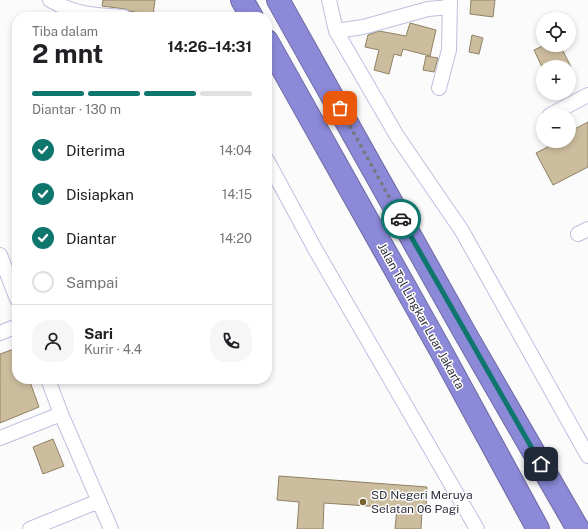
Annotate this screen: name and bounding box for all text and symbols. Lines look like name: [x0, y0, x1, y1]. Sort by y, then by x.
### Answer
map controls: [536, 12, 576, 148]
button: locate: [536, 12, 576, 52]
text: Tiba dalam: [32, 24, 98, 39]
text: 2 mnt: [32, 38, 103, 69]
text: 14:26–14:31: [167, 38, 252, 55]
button: +: [536, 60, 576, 100]
pin: [323, 91, 357, 125]
icon: bag: [329, 97, 351, 119]
text: Diantar · 130 m: [32, 102, 121, 117]
button: −: [536, 108, 576, 148]
icon: check: [32, 139, 54, 161]
text: Diterima: [66, 142, 125, 159]
text: 14:04: [220, 143, 252, 158]
icon: check: [32, 183, 54, 205]
text: Disiapkan: [66, 186, 134, 203]
text: 14:15: [222, 187, 252, 202]
courier: [381, 199, 421, 239]
icon: car: [390, 208, 412, 230]
icon: check: [32, 227, 54, 249]
text: Diantar: [66, 230, 117, 247]
text: 14:20: [220, 231, 252, 246]
street label: Jalan Tol Lingkar Luar Jakarta: [375, 241, 467, 391]
text: Sampai: [66, 274, 118, 291]
button: person: [32, 320, 74, 362]
button: phone: [210, 320, 252, 362]
text: Sari: [84, 325, 113, 342]
text: Kurir · 4.4: [84, 342, 142, 357]
pin: [524, 447, 558, 481]
icon: home: [530, 453, 552, 475]
place label: SD Negeri Meruya Selatan 06 Pagi: [371, 488, 473, 516]
marker: SD Negeri Meruya Selatan 06 Pagi: [358, 497, 368, 507]

